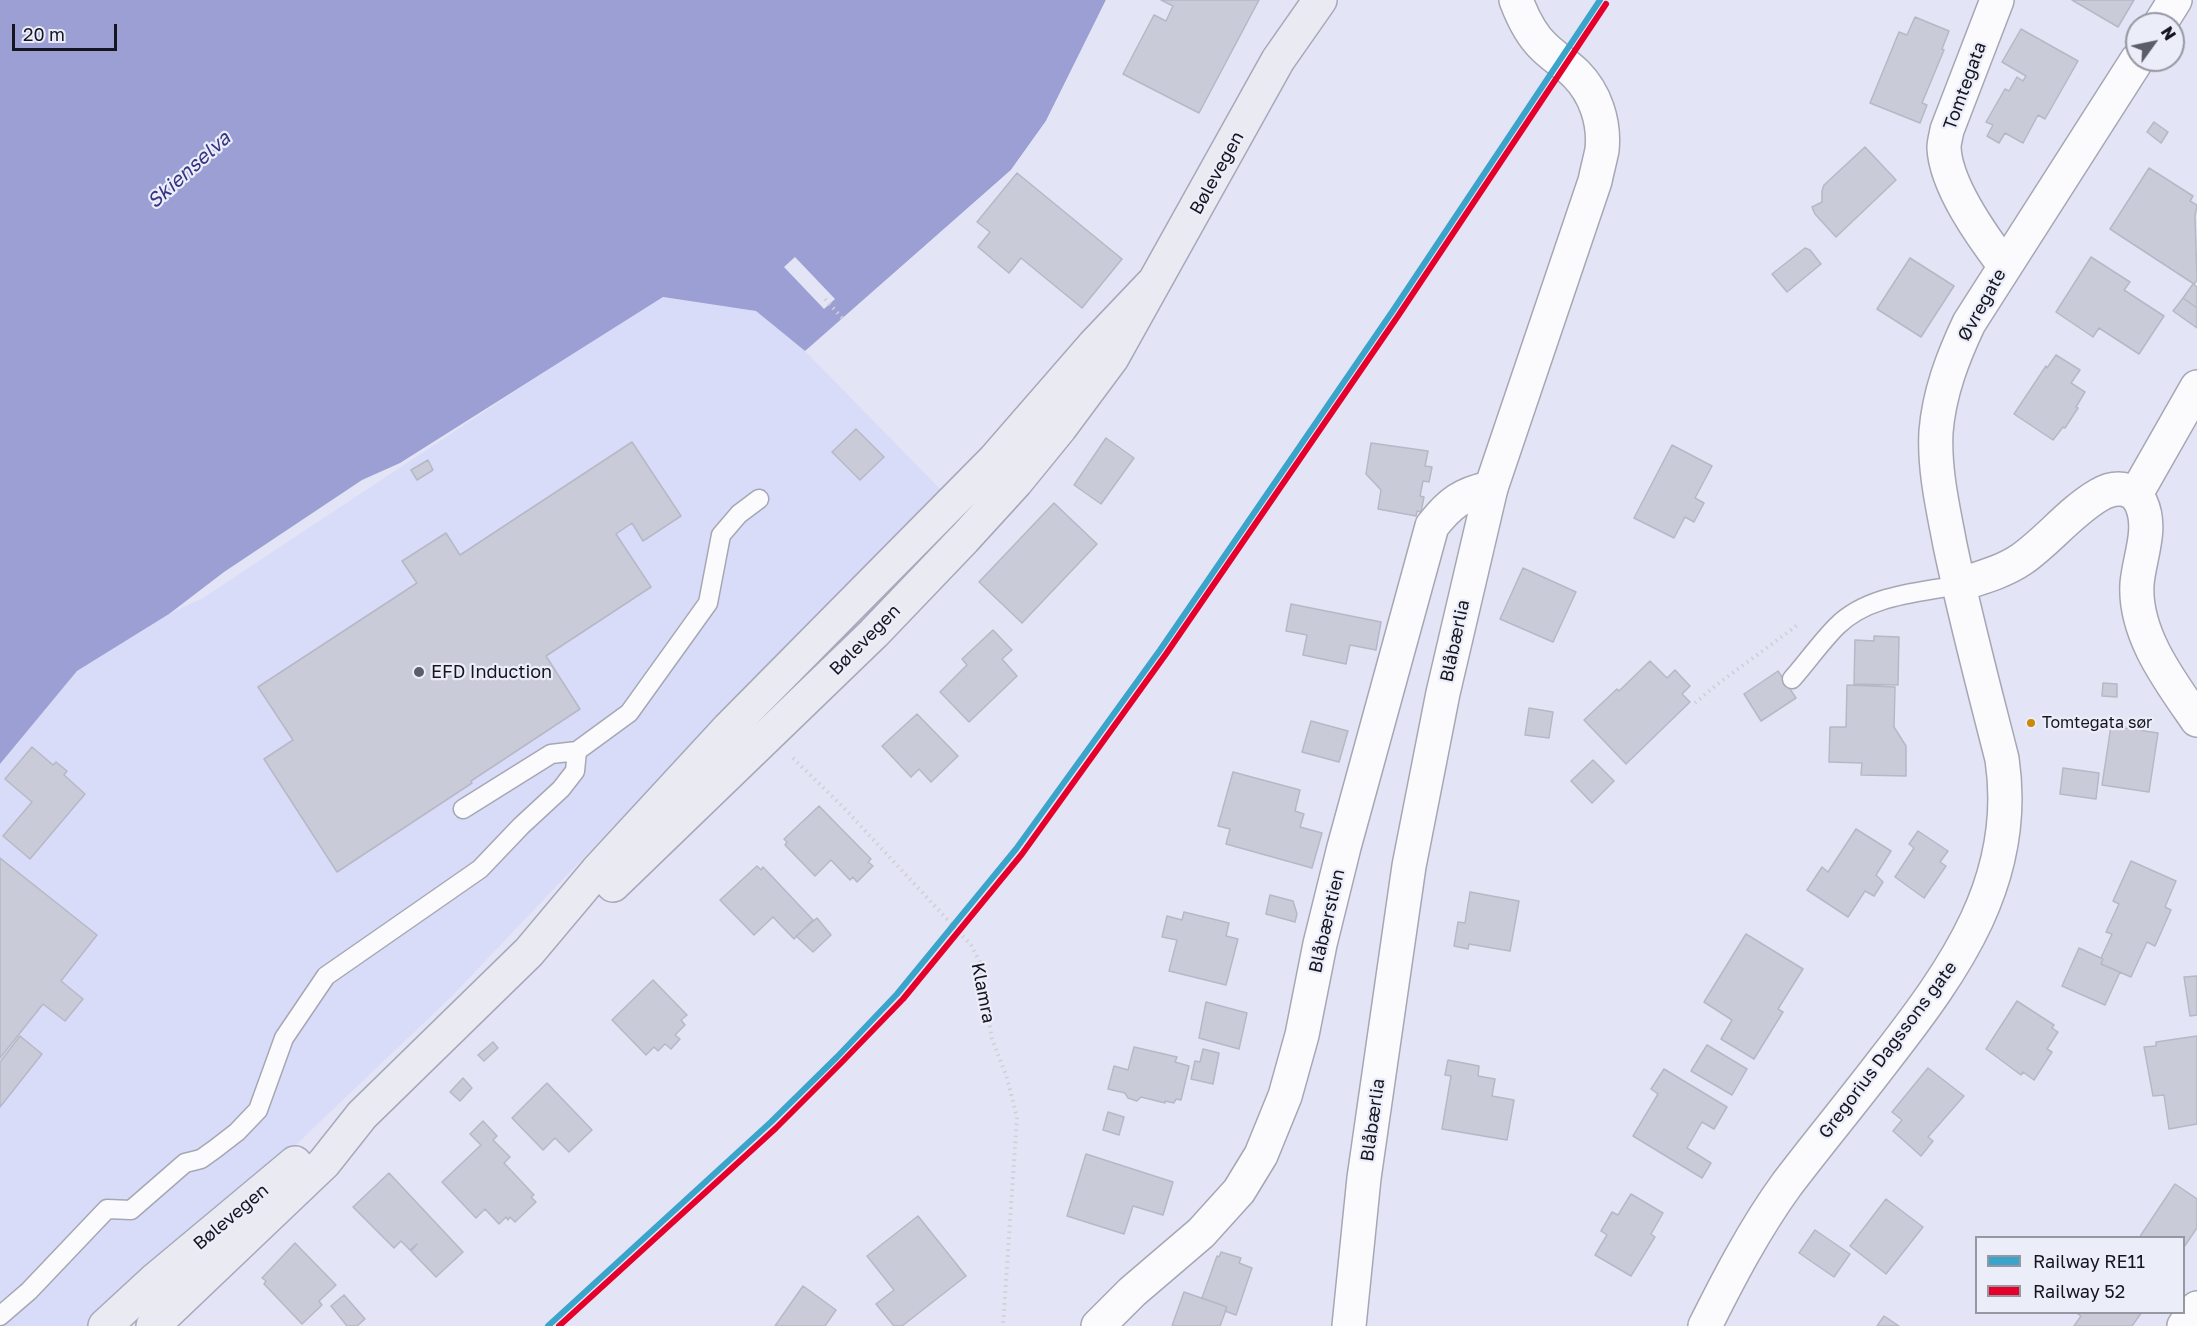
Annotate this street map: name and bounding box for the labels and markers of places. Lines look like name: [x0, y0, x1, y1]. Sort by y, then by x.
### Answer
place label: EFD Induction: [431, 661, 552, 683]
marker: EFD Induction: [412, 665, 426, 679]
place label: Tomtegata sør: [2042, 713, 2152, 733]
marker: Tomtegata sør: [2025, 717, 2037, 729]

